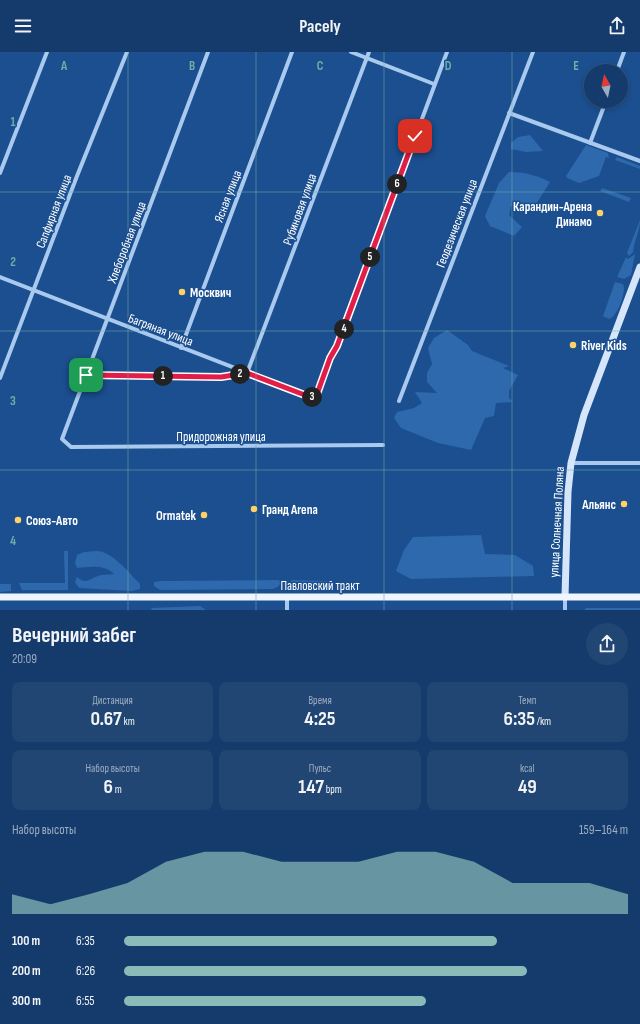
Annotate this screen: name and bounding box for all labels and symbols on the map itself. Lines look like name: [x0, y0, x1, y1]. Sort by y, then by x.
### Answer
text: A: [60, 58, 68, 74]
text: B: [189, 58, 195, 74]
text: C: [317, 58, 324, 74]
text: D: [445, 58, 452, 74]
text: E: [573, 58, 579, 74]
north arrow: [584, 64, 628, 108]
text: 1: [10, 114, 16, 130]
pin: [398, 119, 432, 153]
street label: Ясная улица: [211, 168, 245, 225]
street label: Рубиновая улица: [280, 171, 320, 247]
street label: Сапфирная улица: [33, 172, 75, 251]
pin: 6: [387, 174, 407, 194]
street label: Геодезическая улица: [433, 177, 481, 270]
street label: Хлеборобная улица: [104, 199, 150, 286]
place label: Карандин-Арена Динамо: [513, 199, 592, 230]
marker: Карандин-Арена Динамо: [595, 208, 605, 218]
pin: 5: [360, 247, 380, 267]
text: 2: [10, 254, 16, 270]
place label: Москвич: [190, 285, 231, 301]
marker: Москвич: [177, 287, 187, 297]
street label: Багряная улица: [126, 310, 195, 350]
pin: 4: [334, 319, 354, 339]
place label: River Kids: [581, 338, 627, 354]
marker: River Kids: [568, 340, 578, 350]
pin: [69, 358, 103, 392]
pin: 2: [230, 364, 250, 384]
pin: 1: [153, 366, 173, 386]
pin: 3: [302, 387, 322, 407]
text: 3: [10, 393, 16, 409]
street label: Придорожная улица: [176, 429, 266, 445]
street label: улица Солнечная Поляна: [546, 466, 568, 578]
place label: Альянс: [581, 497, 616, 513]
marker: Альянс: [619, 499, 629, 509]
place label: Гранд Arena: [262, 502, 318, 518]
marker: Гранд Arena: [249, 504, 259, 514]
place label: Ormatek: [156, 508, 197, 524]
marker: Ormatek: [199, 510, 209, 520]
place label: Союз-Авто: [26, 513, 78, 529]
marker: Союз-Авто: [13, 515, 23, 525]
text: 4: [10, 533, 16, 549]
street label: Павловский тракт: [280, 578, 360, 594]

